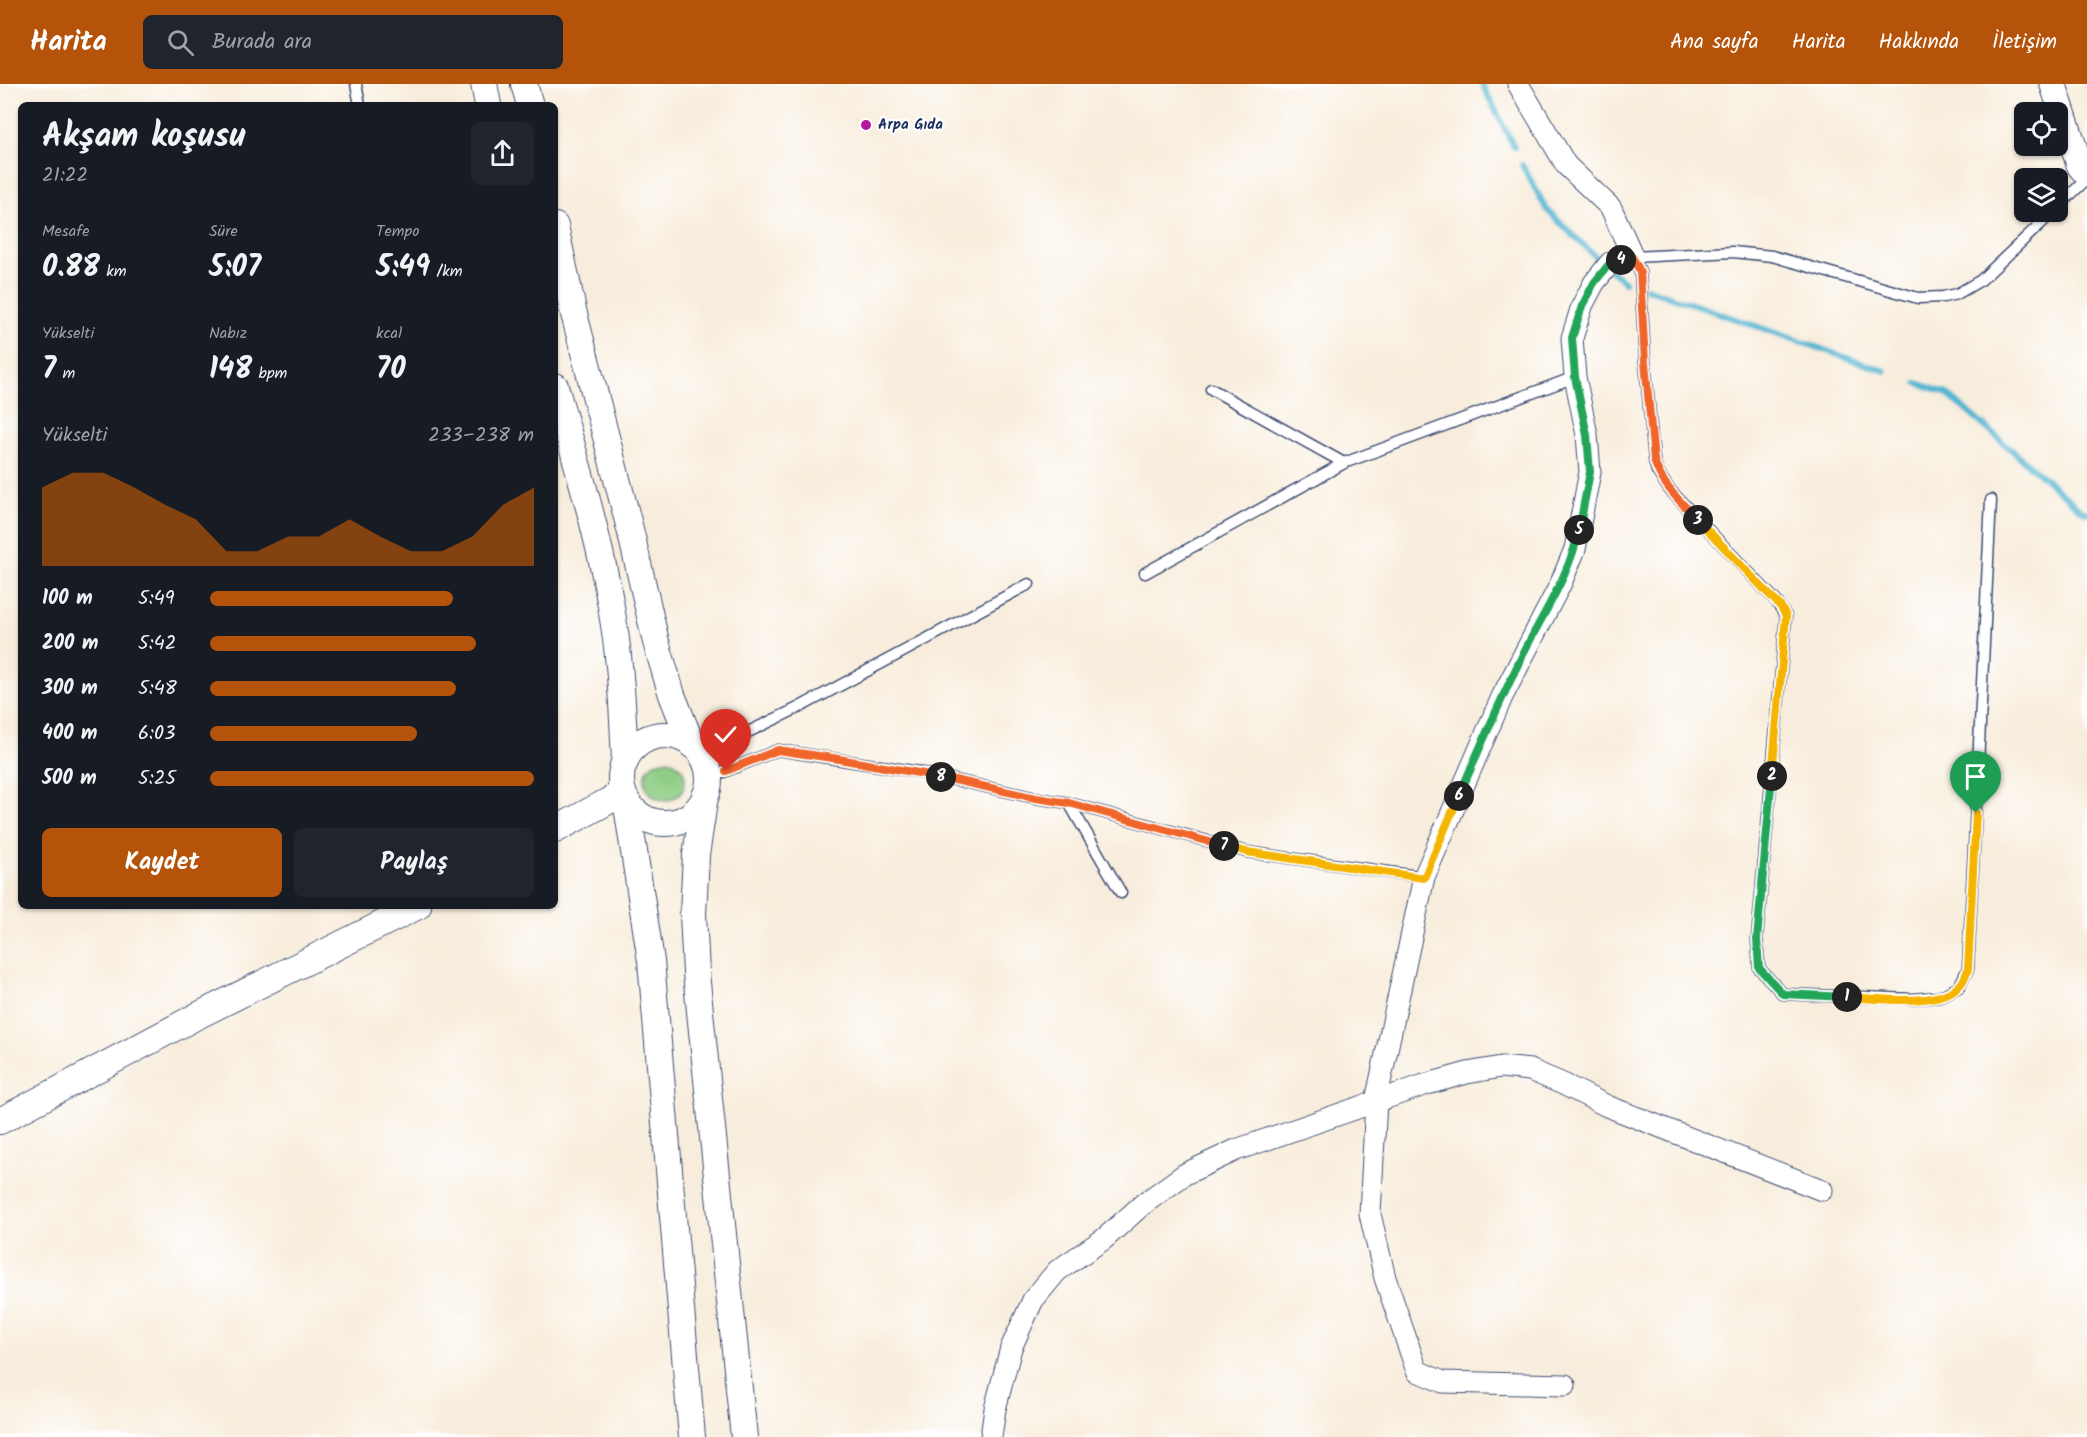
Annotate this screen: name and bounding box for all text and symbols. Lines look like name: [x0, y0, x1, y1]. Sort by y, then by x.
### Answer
search box: [143, 15, 563, 69]
text: Harita: [30, 20, 107, 65]
text: Burada ara: [212, 25, 312, 60]
icon: search: [164, 26, 197, 59]
text: Ana sayfa: [1670, 26, 1759, 59]
text: Harita: [1792, 26, 1846, 59]
text: Hakkında: [1879, 26, 1959, 59]
text: İletişim: [1992, 26, 2057, 59]
map controls: [2014, 102, 2068, 222]
button: locate: [2014, 102, 2068, 156]
text: Akşam koşusu: [42, 111, 245, 164]
place label: Arpa Gıda: [878, 113, 943, 137]
marker: Arpa Gıda: [859, 118, 873, 132]
button: share: [471, 122, 534, 185]
text: 21:22: [42, 160, 88, 192]
button: layers: [2014, 168, 2068, 222]
text: Mesafe: [42, 219, 89, 244]
text: Süre: [209, 219, 238, 244]
text: Tempo: [376, 219, 419, 244]
text: 0.88: [42, 244, 100, 292]
text: 5:07: [209, 244, 261, 292]
text: 5:49: [376, 244, 430, 292]
pin: 4: [1606, 245, 1636, 275]
text: 4: [1617, 247, 1625, 272]
text: km: [100, 259, 127, 284]
text: /km: [430, 259, 462, 284]
text: Yükselti: [42, 321, 94, 346]
text: Nabız: [209, 321, 247, 346]
text: kcal: [376, 321, 402, 346]
text: 7: [42, 346, 56, 394]
text: 148: [209, 346, 252, 394]
text: 70: [376, 346, 406, 394]
text: m: [56, 361, 75, 386]
text: bpm: [252, 361, 287, 386]
text: Yükselti: [42, 420, 107, 452]
text: 233–238 m: [428, 420, 534, 452]
pin: 3: [1683, 505, 1713, 535]
text: 3: [1694, 507, 1702, 532]
pin: 5: [1564, 515, 1594, 545]
text: 5: [1575, 517, 1583, 542]
text: 100 m: [42, 583, 93, 615]
text: 5:49: [138, 583, 174, 615]
text: 200 m: [42, 628, 98, 660]
text: 5:42: [138, 628, 176, 660]
text: 300 m: [42, 673, 98, 705]
text: 5:48: [138, 673, 177, 705]
pin: [700, 709, 751, 771]
text: 400 m: [42, 718, 98, 750]
text: 6:03: [138, 718, 175, 750]
icon: check: [709, 718, 742, 751]
pin: [1950, 751, 2001, 813]
icon: arrive: [1959, 760, 1992, 793]
pin: 2: [1757, 761, 1787, 791]
pin: 8: [926, 762, 956, 792]
text: 500 m: [42, 763, 97, 795]
text: 5:25: [138, 763, 176, 795]
text: 2: [1767, 763, 1777, 788]
text: 8: [936, 764, 946, 789]
pin: 6: [1444, 781, 1474, 811]
text: 6: [1455, 783, 1463, 808]
button: Kaydet: [42, 828, 282, 897]
button: Paylaş: [294, 828, 534, 897]
pin: 7: [1209, 831, 1239, 861]
text: 7: [1220, 833, 1228, 858]
pin: 1: [1832, 982, 1862, 1012]
text: 1: [1845, 984, 1849, 1009]

